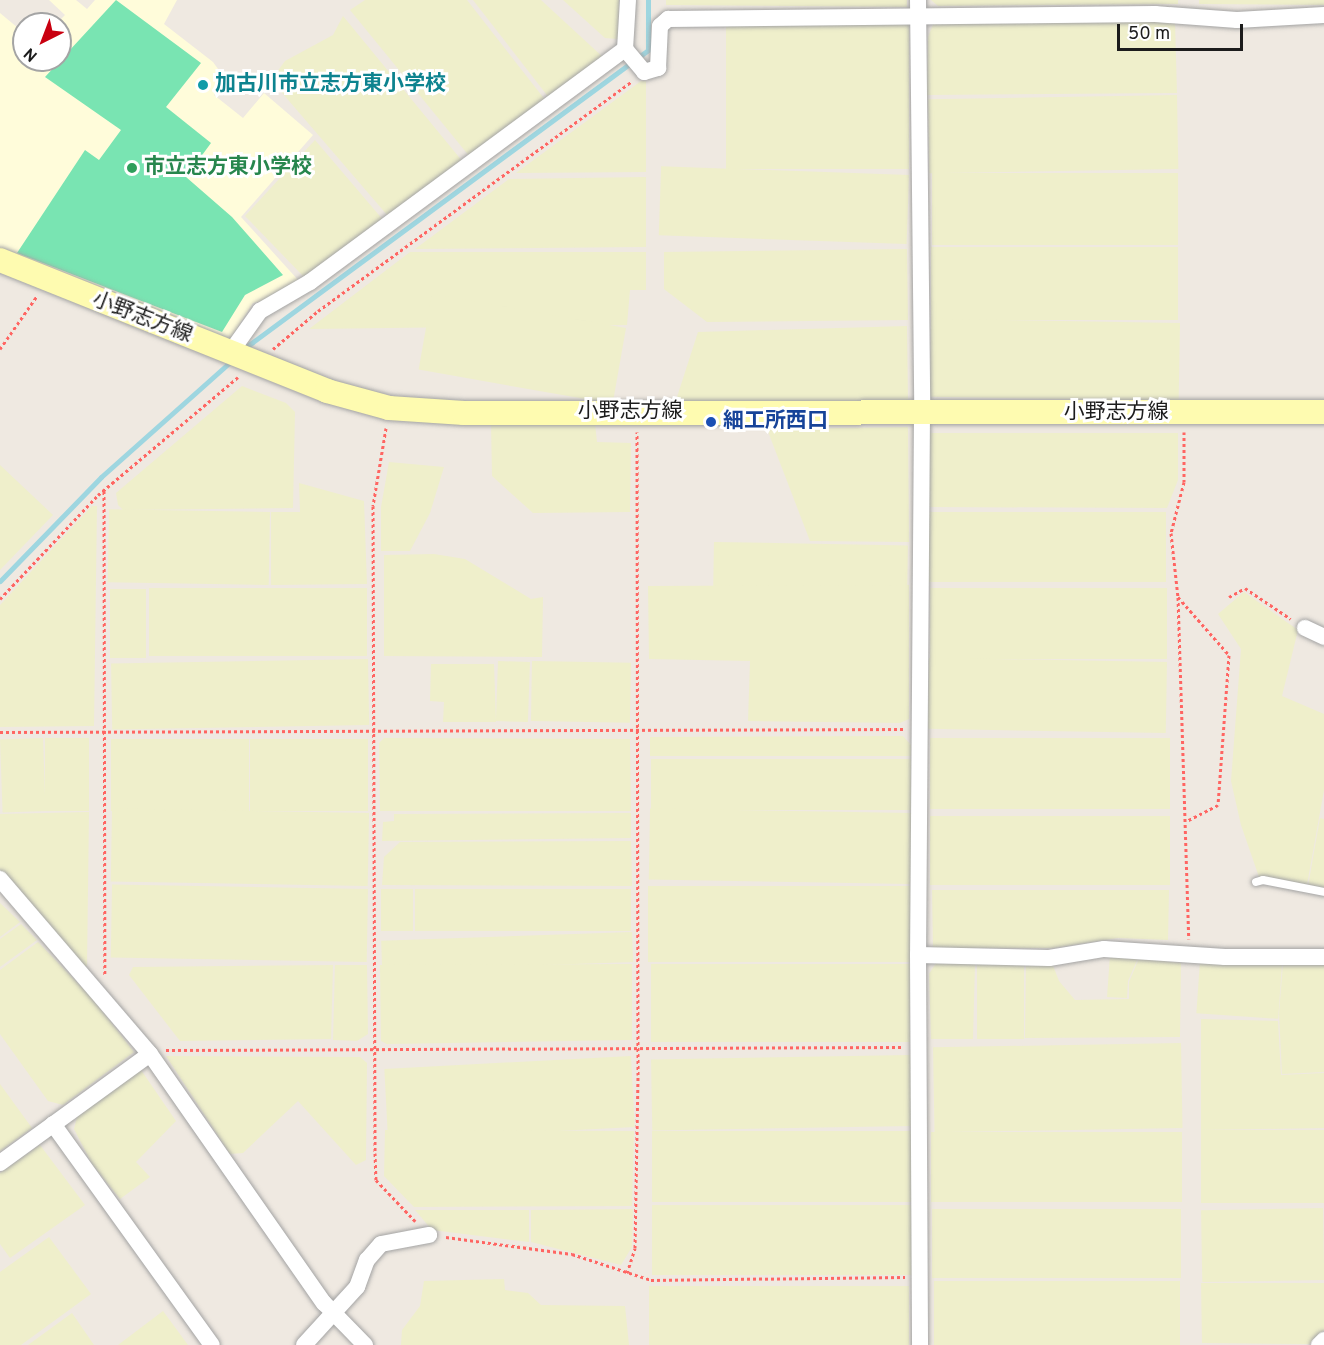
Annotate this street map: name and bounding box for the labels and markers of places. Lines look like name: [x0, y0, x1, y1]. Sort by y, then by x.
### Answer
place label: 加古川市立志方東小学校: [215, 72, 446, 98]
marker: 加古川市立志方東小学校: [196, 78, 210, 92]
place label: 市立志方東小学校: [144, 155, 312, 181]
marker: 市立志方東小学校: [125, 161, 139, 175]
place label: 細工所西口: [723, 409, 828, 435]
marker: 細工所西口: [704, 415, 718, 429]

